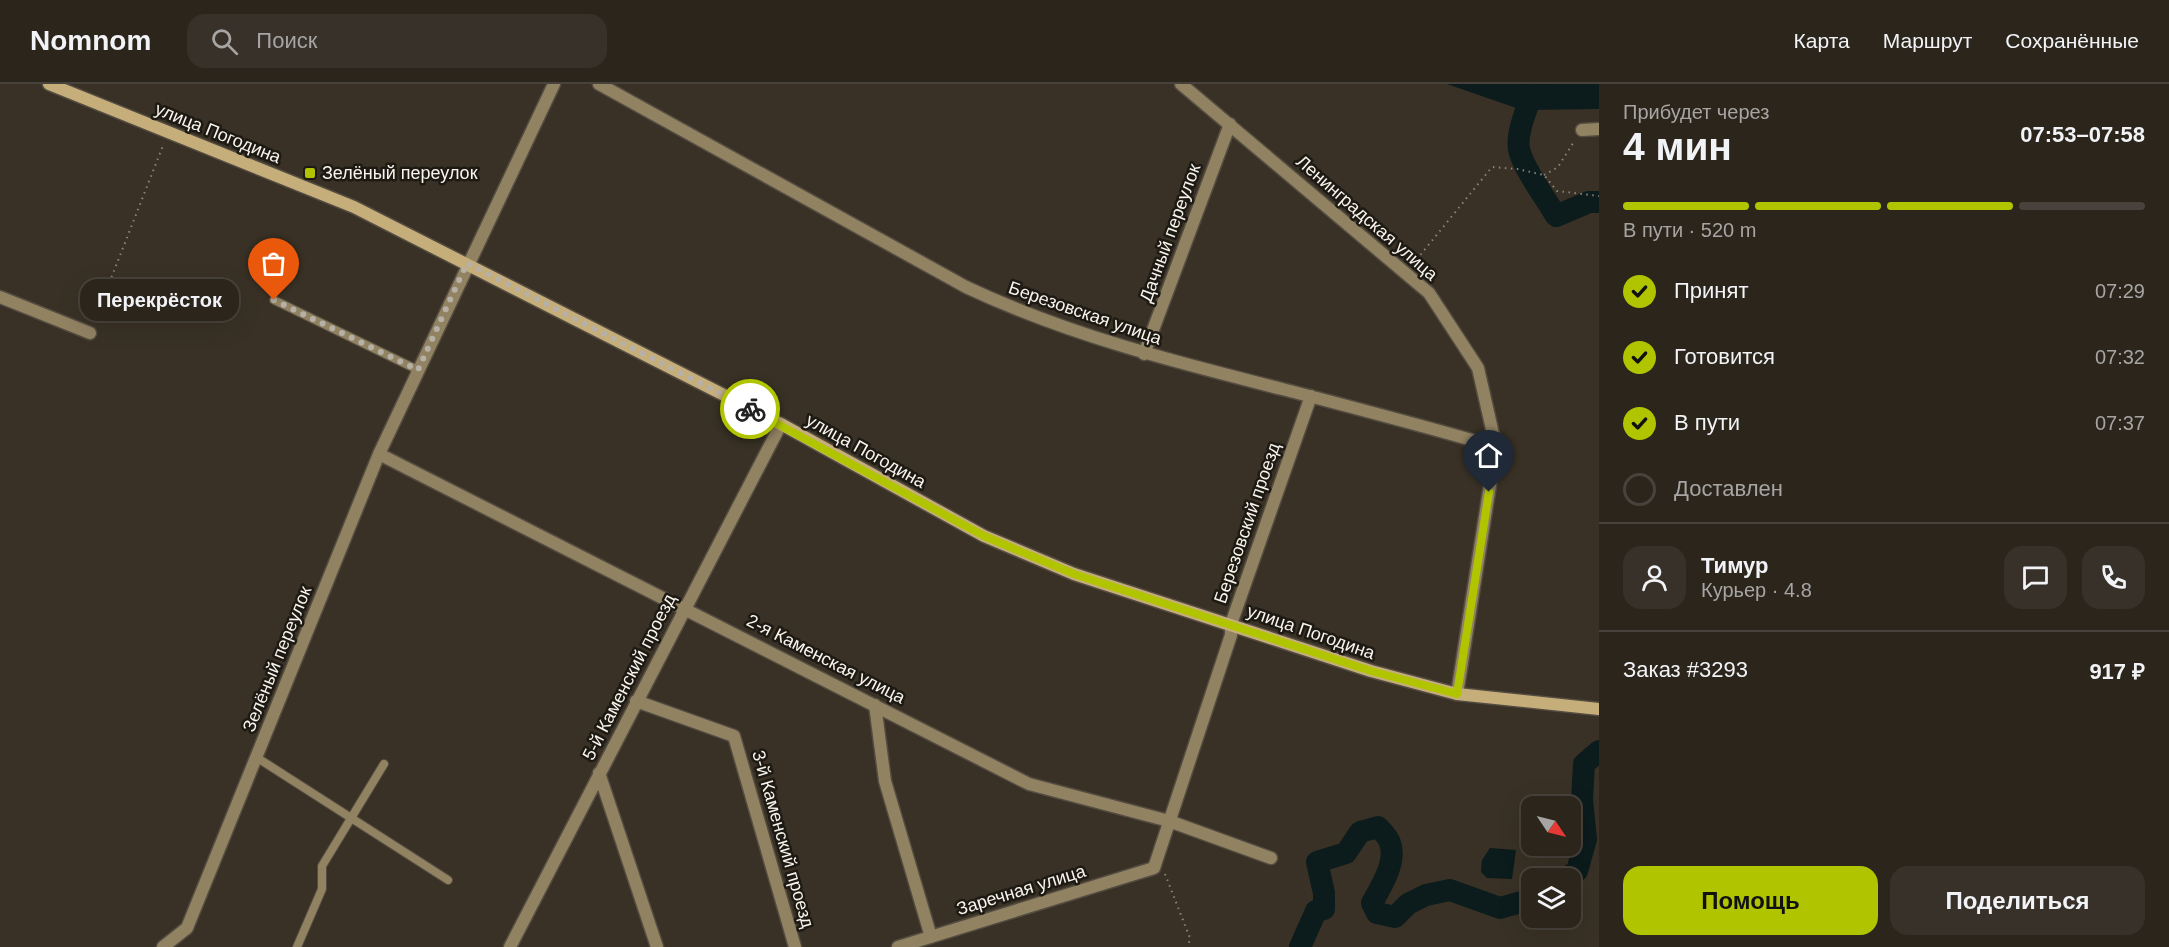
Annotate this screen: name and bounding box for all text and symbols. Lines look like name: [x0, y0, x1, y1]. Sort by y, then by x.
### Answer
search box: [187, 14, 607, 68]
text: Nomnom: [30, 25, 151, 56]
icon: search: [208, 25, 241, 58]
text: Поиск: [256, 28, 317, 53]
text: Карта: [1794, 29, 1850, 52]
text: Маршрут: [1883, 29, 1972, 52]
text: Сохранённые: [2005, 29, 2139, 52]
street label: улица Погодина: [152, 99, 285, 168]
text: Прибудет через: [1623, 101, 1769, 123]
text: 07:53–07:58: [2020, 122, 2145, 147]
text: 4 мин: [1623, 125, 1732, 168]
street label: Ленинградская улица: [1292, 151, 1442, 285]
street label: Дачный переулок: [1136, 161, 1204, 305]
place label: Зелёный переулок: [322, 163, 478, 183]
marker: Зелёный переулок: [303, 166, 317, 180]
text: В пути · 520 m: [1623, 219, 1756, 241]
pin: [248, 238, 299, 300]
icon: bag: [257, 247, 290, 280]
icon: check: [1623, 275, 1656, 308]
street label: Березовская улица: [1006, 277, 1165, 349]
text: Принят: [1674, 278, 1748, 303]
callout: Перекрёсток: [79, 279, 238, 321]
text: 07:29: [2095, 280, 2145, 302]
text: Перекрёсток: [97, 289, 222, 311]
icon: check: [1623, 341, 1656, 374]
text: Готовится: [1674, 344, 1775, 369]
text: 07:32: [2095, 346, 2145, 368]
courier: [720, 379, 780, 439]
icon: bike: [734, 393, 767, 426]
icon: check: [1623, 407, 1656, 440]
street label: улица Погодина: [803, 410, 930, 493]
text: В пути: [1674, 410, 1740, 435]
text: 07:37: [2095, 412, 2145, 434]
pin: [1463, 430, 1514, 492]
icon: home: [1472, 439, 1505, 472]
street label: Березовский проезд: [1210, 440, 1284, 606]
text: Доставлен: [1674, 476, 1783, 501]
button: person: [1623, 546, 1686, 609]
button: chat: [2004, 546, 2067, 609]
button: phone: [2082, 546, 2145, 609]
text: Тимур: [1701, 553, 1769, 578]
text: Курьер · 4.8: [1701, 579, 1812, 601]
street label: Зелёный переулок: [239, 583, 315, 735]
street label: 5-й Каменский проезд: [578, 590, 680, 763]
street label: улица Погодина: [1245, 601, 1378, 664]
street label: 2-я Каменская улица: [743, 610, 909, 708]
text: Заказ #3293: [1623, 657, 1748, 682]
text: 917 ₽: [2089, 659, 2145, 684]
street label: 3-й Каменский проезд: [748, 748, 818, 930]
north arrow: [1521, 796, 1581, 856]
map controls: [1521, 796, 1581, 928]
street label: Заречная улица: [954, 861, 1089, 919]
button: Помощь: [1623, 866, 1878, 935]
button: Поделиться: [1890, 866, 2145, 935]
button: layers: [1521, 868, 1581, 928]

